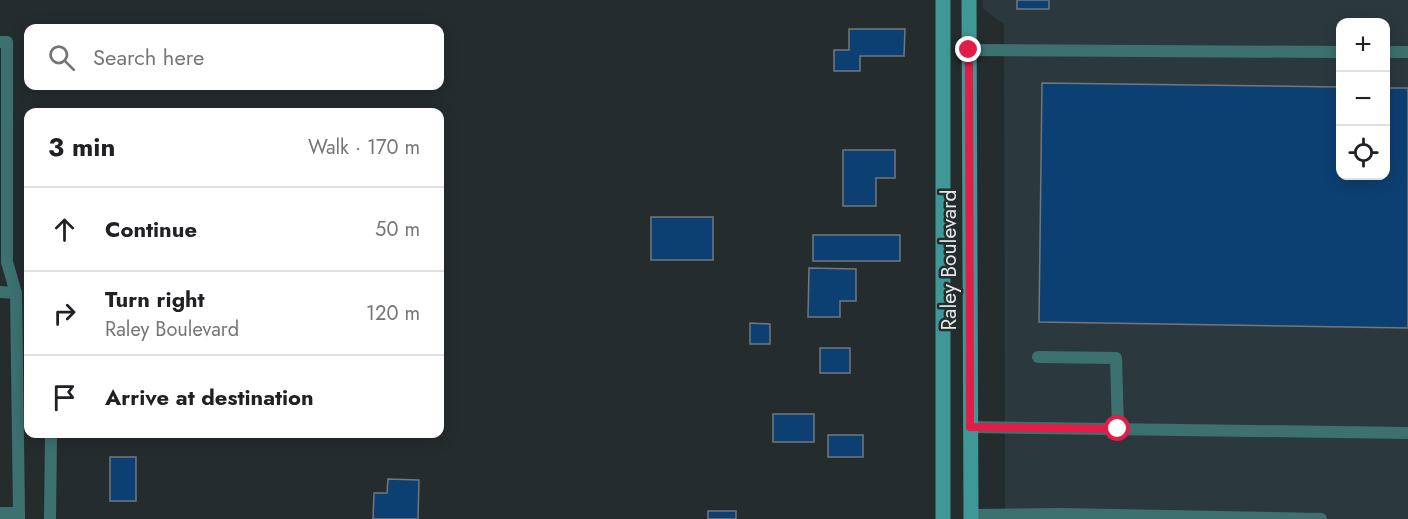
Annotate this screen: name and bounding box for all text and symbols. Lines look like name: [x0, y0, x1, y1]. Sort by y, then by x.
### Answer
map controls: [1336, 18, 1390, 180]
button: +: [1336, 18, 1390, 72]
search box: [24, 24, 444, 90]
route end: [955, 36, 981, 62]
icon: search: [45, 41, 78, 74]
text: Search here: [93, 41, 204, 73]
button: −: [1336, 72, 1390, 126]
button: locate: [1336, 126, 1390, 180]
text: 3 min: [48, 128, 115, 166]
text: Walk · 170 m: [308, 133, 420, 162]
street label: Raley Boulevard: [934, 190, 964, 330]
icon: ahead: [48, 213, 81, 246]
text: Continue: [105, 213, 197, 245]
text: 50 m: [375, 215, 420, 244]
text: Turn right: [105, 283, 205, 315]
icon: right: [48, 297, 81, 330]
text: 120 m: [366, 299, 420, 328]
text: Raley Boulevard: [105, 315, 239, 344]
icon: arrive: [48, 381, 81, 414]
text: Arrive at destination: [105, 381, 314, 413]
route start: [1104, 415, 1130, 441]

